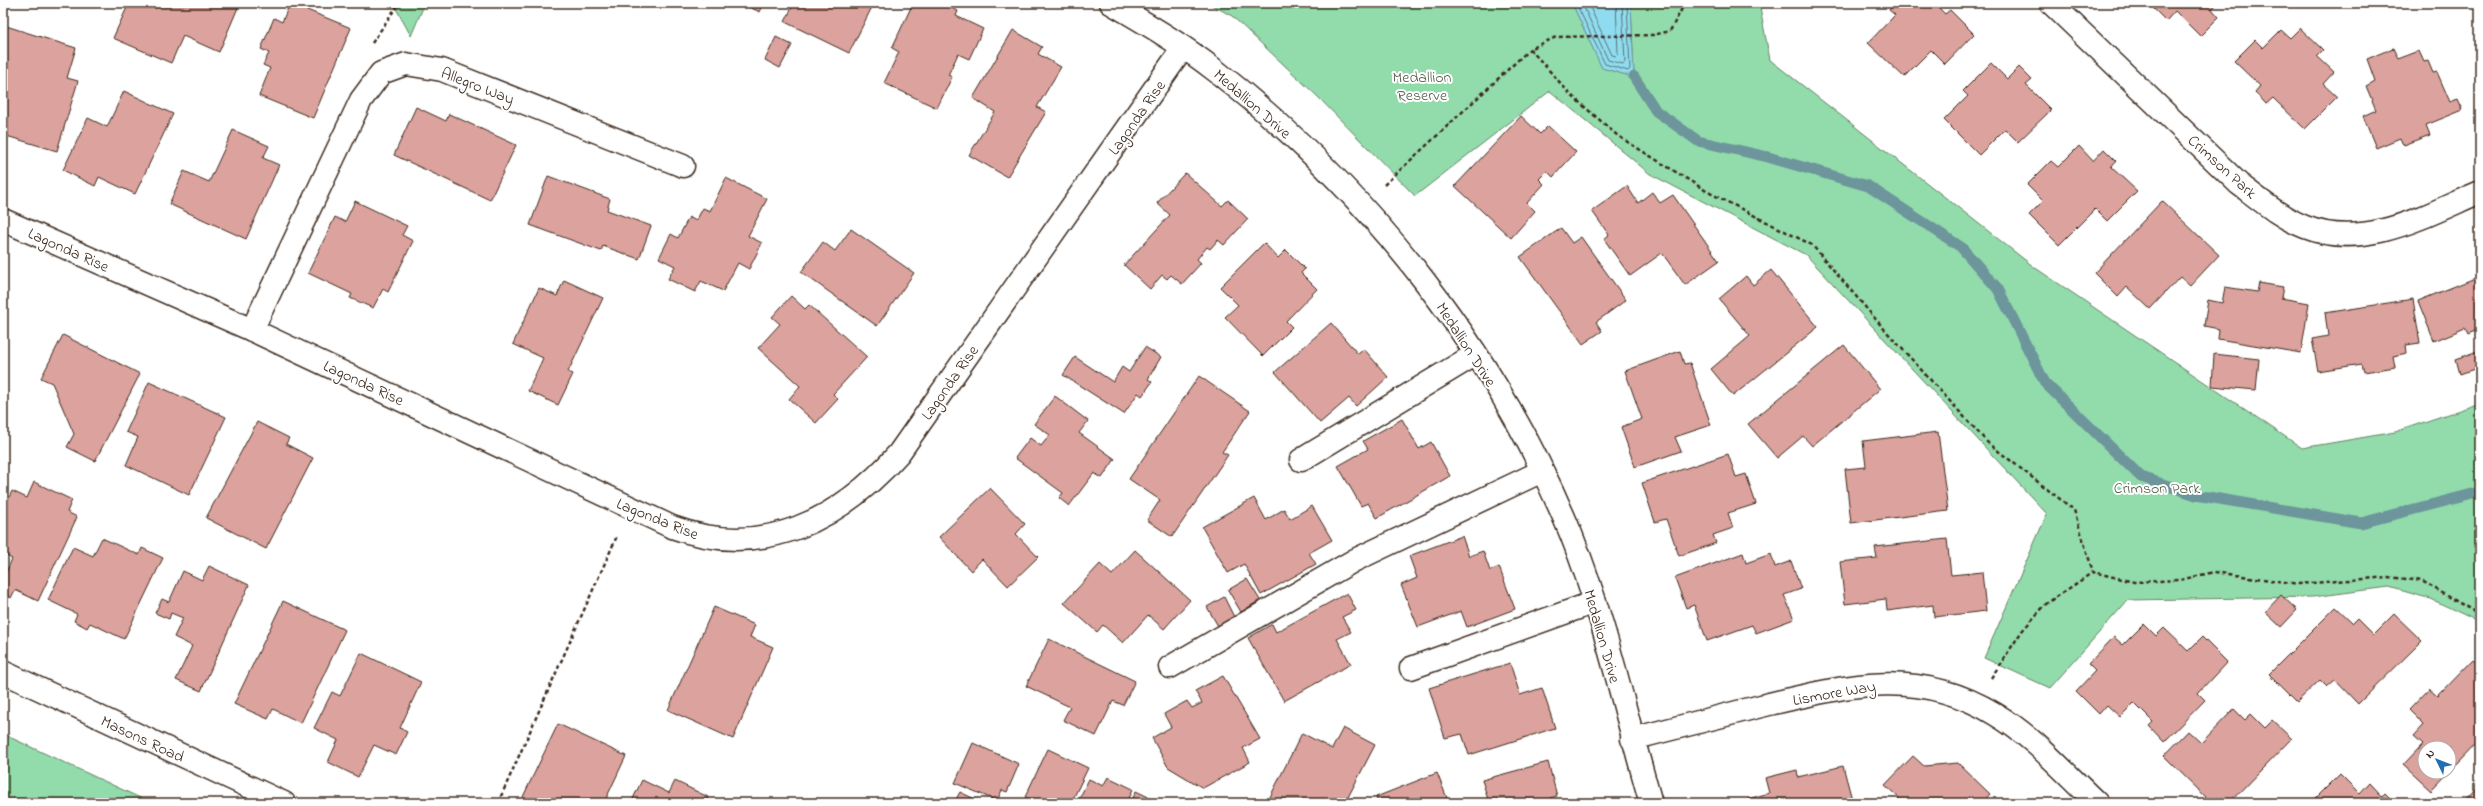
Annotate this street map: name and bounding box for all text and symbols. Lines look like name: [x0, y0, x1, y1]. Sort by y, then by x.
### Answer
street label: Allegro Way: [437, 62, 518, 112]
street label: Medallion Drive: [1207, 64, 1297, 146]
park label: Medallion Reserve: [1393, 66, 1452, 108]
street label: Lagonda Rise: [1103, 75, 1173, 161]
street label: Crimson Park: [2182, 130, 2262, 206]
street label: Lagonda Rise: [24, 222, 113, 280]
street label: Medallion Drive: [1429, 298, 1502, 393]
street label: Lagonda Rise: [916, 340, 986, 426]
street label: Lagonda Rise: [319, 355, 408, 413]
park label: Crimson Park: [2114, 477, 2201, 501]
street label: Lagonda Rise: [613, 493, 703, 548]
street label: Medallion Drive: [1576, 587, 1626, 687]
street label: Lismore Way: [1791, 675, 1878, 713]
street label: Masons Road: [96, 710, 188, 770]
north arrow: [2417, 740, 2457, 780]
text: N: [2422, 746, 2439, 762]

